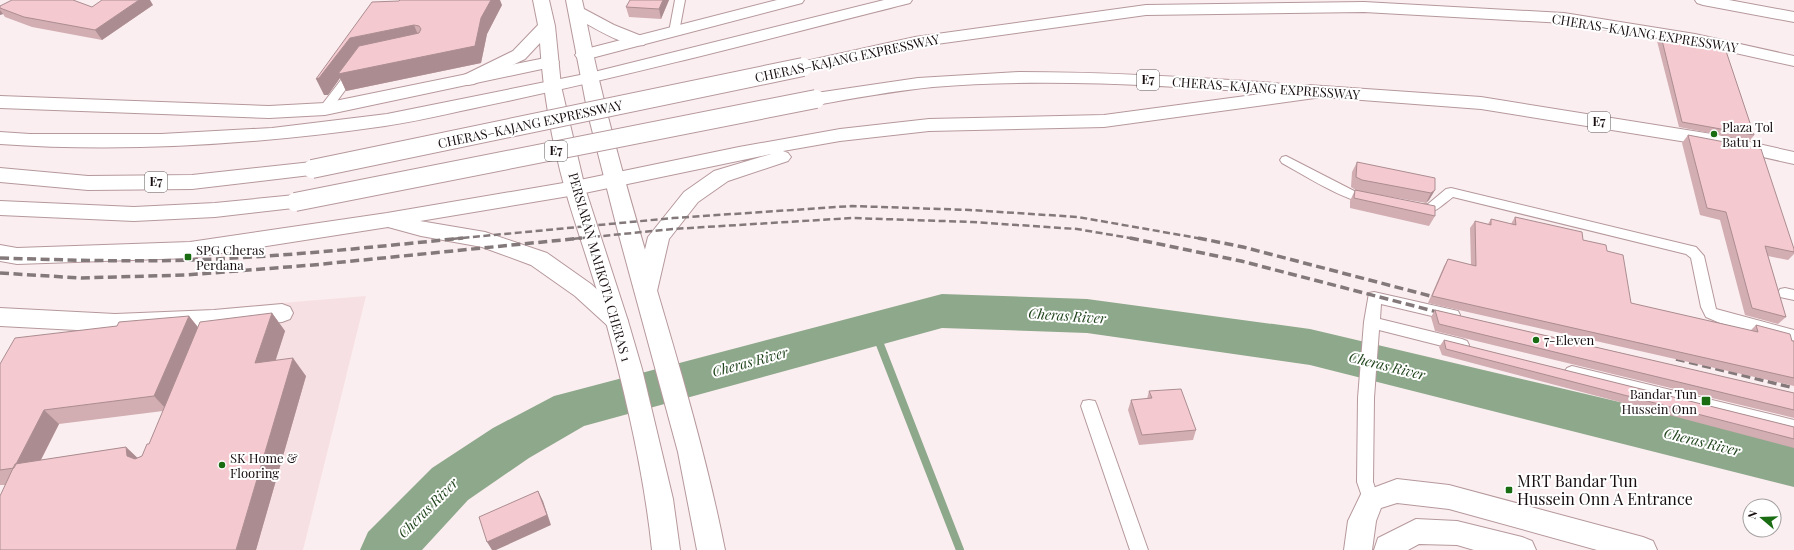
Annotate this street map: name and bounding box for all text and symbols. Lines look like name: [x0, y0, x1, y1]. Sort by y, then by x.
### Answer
street label: CHERAS–KAJANG EXPRESSWAY: [1551, 9, 1740, 56]
street label: CHERAS–KAJANG EXPRESSWAY: [753, 30, 941, 85]
road number: E7: [1137, 70, 1159, 90]
street label: CHERAS–KAJANG EXPRESSWAY: [1171, 72, 1361, 103]
street label: CHERAS–KAJANG EXPRESSWAY: [436, 96, 624, 151]
road number: E7: [1588, 112, 1610, 132]
place label: Plaza Tol Batu 11: [1722, 118, 1774, 150]
marker: Plaza Tol Batu 11: [1709, 129, 1719, 139]
road number: E7: [545, 141, 567, 161]
street label: PERSIARAN MAHKOTA CHERAS 1: [565, 170, 636, 364]
road number: E7: [145, 172, 167, 192]
place label: SPG Cheras Perdana: [196, 241, 264, 273]
marker: SPG Cheras Perdana: [183, 252, 193, 262]
water label: Cheras River: [1028, 303, 1107, 328]
place label: 7-Eleven: [1544, 331, 1594, 348]
marker: 7-Eleven: [1531, 335, 1541, 345]
water label: Cheras River: [710, 342, 791, 381]
water label: Cheras River: [1347, 347, 1428, 384]
place label: Bandar Tun Hussein Onn: [1622, 385, 1697, 417]
marker: Bandar Tun Hussein Onn: [1700, 395, 1712, 407]
water label: Cheras River: [1662, 423, 1743, 460]
place label: SK Home & Flooring: [230, 449, 298, 481]
marker: SK Home & Flooring: [217, 460, 227, 470]
place label: MRT Bandar Tun Hussein Onn A Entrance: [1517, 470, 1693, 509]
water label: Cheras River: [393, 473, 463, 542]
marker: MRT Bandar Tun Hussein Onn A Entrance: [1504, 485, 1514, 495]
north arrow: [1742, 498, 1782, 538]
text: N: [1744, 508, 1760, 521]

